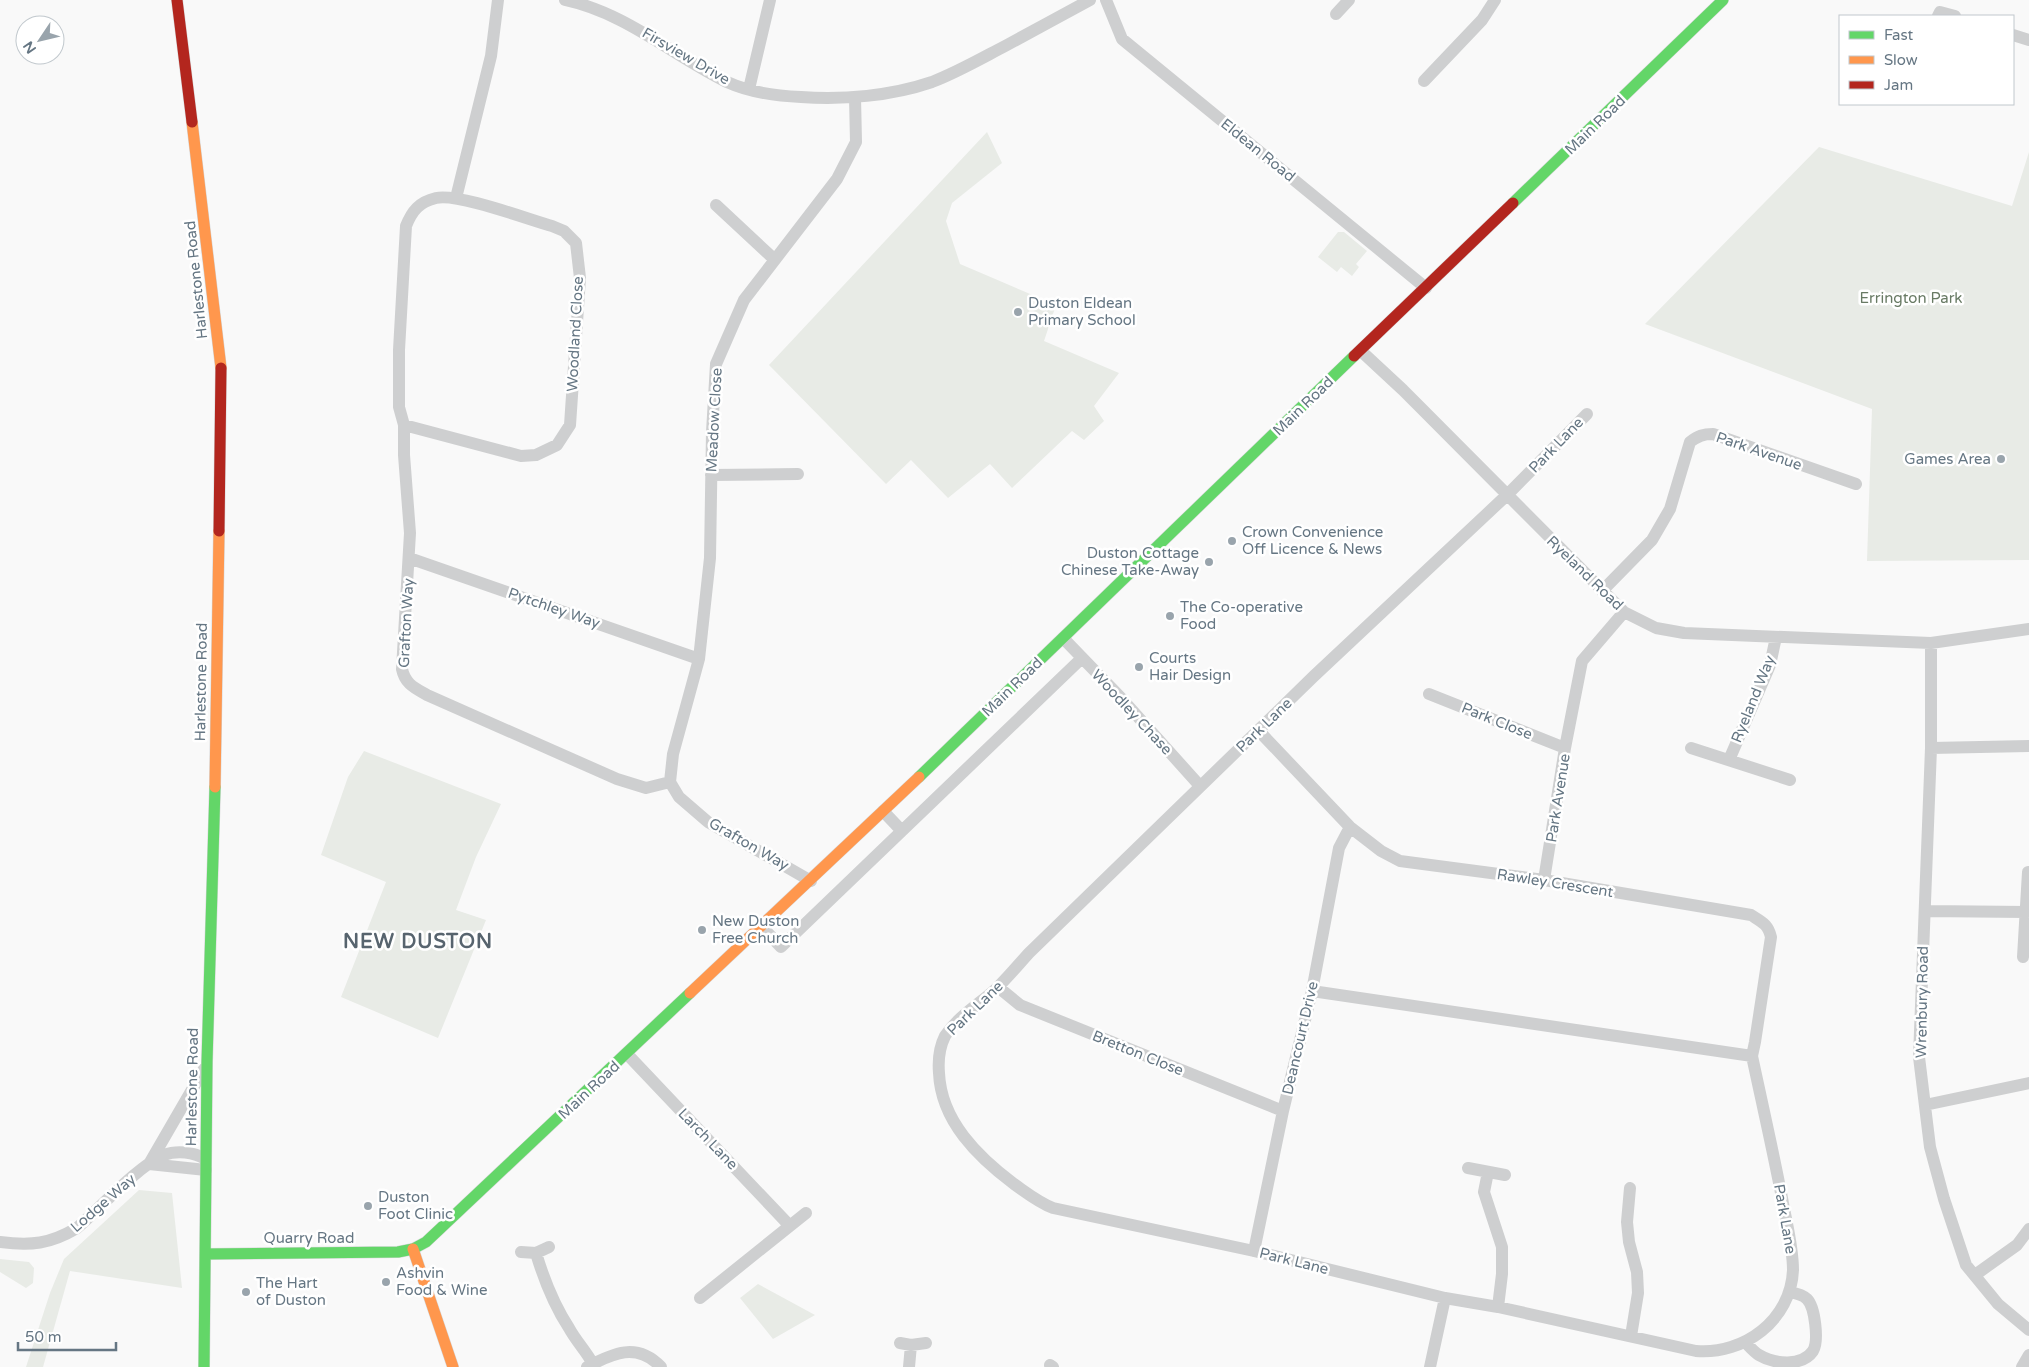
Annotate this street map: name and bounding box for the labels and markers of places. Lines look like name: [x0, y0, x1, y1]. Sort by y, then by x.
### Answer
place label: Duston Eldean Primary School: [1028, 294, 1136, 329]
marker: Duston Eldean Primary School: [1012, 306, 1024, 318]
place label: Games Area: [1904, 450, 1991, 468]
marker: Games Area: [1995, 453, 2007, 465]
place label: Crown Convenience Off Licence & News: [1242, 523, 1383, 558]
marker: Crown Convenience Off Licence & News: [1226, 535, 1238, 547]
place label: Duston Cottage Chinese Take-Away: [1061, 544, 1199, 579]
marker: Duston Cottage Chinese Take-Away: [1203, 556, 1215, 568]
place label: The Co-operative Food: [1180, 598, 1303, 633]
marker: The Co-operative Food: [1164, 610, 1176, 622]
place label: Courts Hair Design: [1149, 649, 1231, 684]
marker: Courts Hair Design: [1133, 661, 1145, 673]
place label: New Duston Free Church: [712, 912, 799, 947]
marker: New Duston Free Church: [696, 924, 708, 936]
place label: Duston Foot Clinic: [378, 1188, 453, 1223]
marker: Duston Foot Clinic: [362, 1200, 374, 1212]
place label: Ashvin Food & Wine: [396, 1264, 487, 1299]
place label: The Hart of Duston: [256, 1274, 326, 1309]
marker: Ashvin Food & Wine: [380, 1276, 392, 1288]
marker: The Hart of Duston: [240, 1286, 252, 1298]

